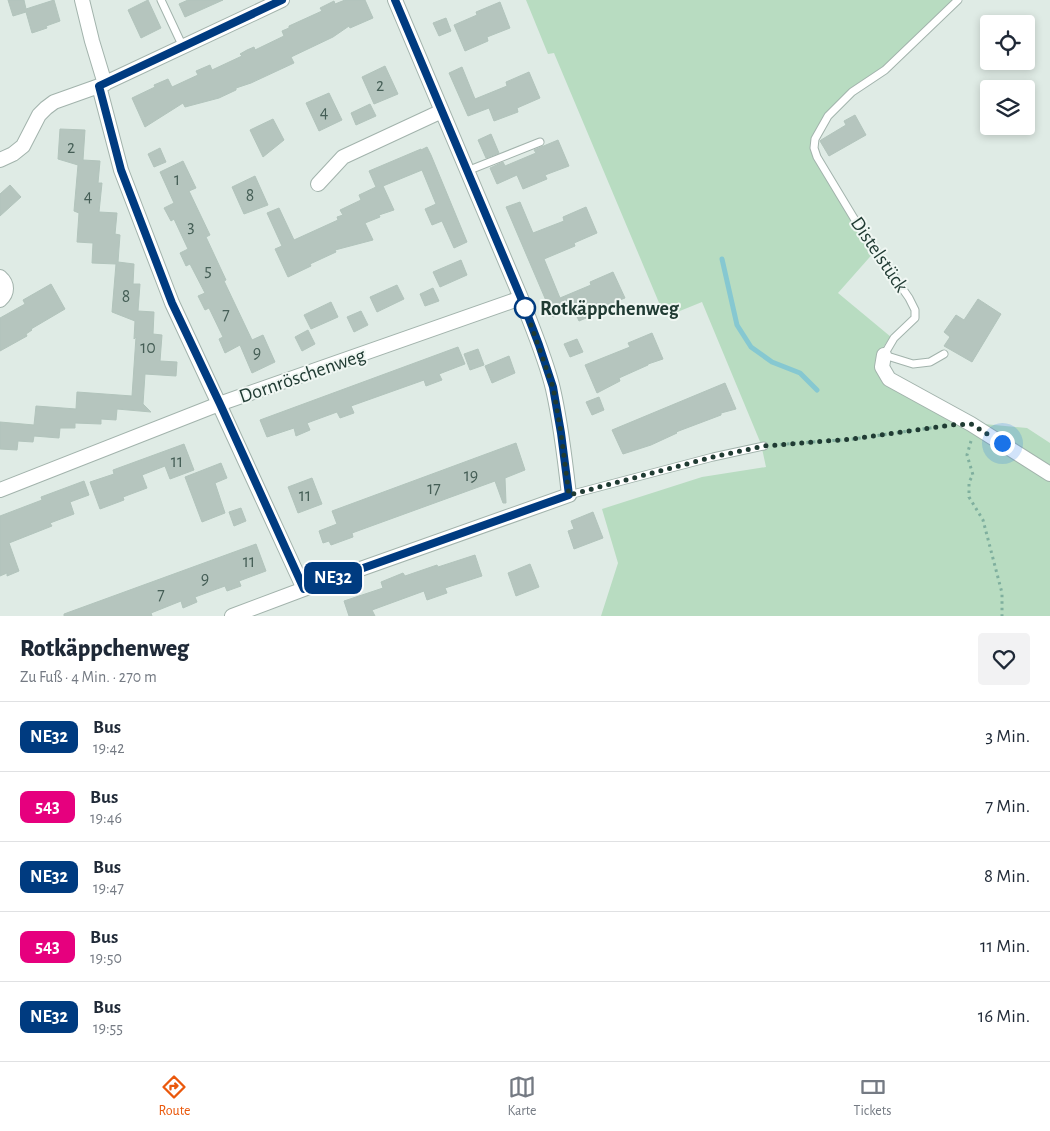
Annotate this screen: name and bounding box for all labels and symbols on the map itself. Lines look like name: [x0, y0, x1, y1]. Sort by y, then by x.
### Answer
house number: 2: [376, 77, 384, 95]
house number: 4: [320, 104, 329, 122]
house number: 2: [67, 139, 75, 157]
house number: 1: [174, 171, 180, 189]
house number: 8: [246, 187, 254, 205]
house number: 4: [84, 188, 93, 206]
street label: Distelstück: [847, 213, 912, 296]
house number: 3: [187, 218, 195, 236]
house number: 5: [204, 262, 212, 280]
house number: 8: [122, 288, 130, 306]
marker: Rotkäppchenweg: [514, 297, 536, 319]
place label: Rotkäppchenweg: [540, 299, 680, 319]
house number: 7: [222, 306, 230, 324]
house number: 10: [140, 339, 156, 357]
house number: 9: [253, 344, 261, 362]
street label: Dornröschenweg: [237, 345, 368, 407]
your location: [990, 431, 1015, 456]
house number: 11: [171, 453, 183, 471]
house number: 19: [464, 467, 478, 485]
house number: 17: [427, 480, 441, 498]
house number: 11: [299, 487, 311, 505]
house number: 11: [243, 553, 255, 571]
line badge: NE32: [298, 562, 368, 594]
house number: 9: [201, 570, 209, 588]
house number: 7: [157, 586, 165, 604]

